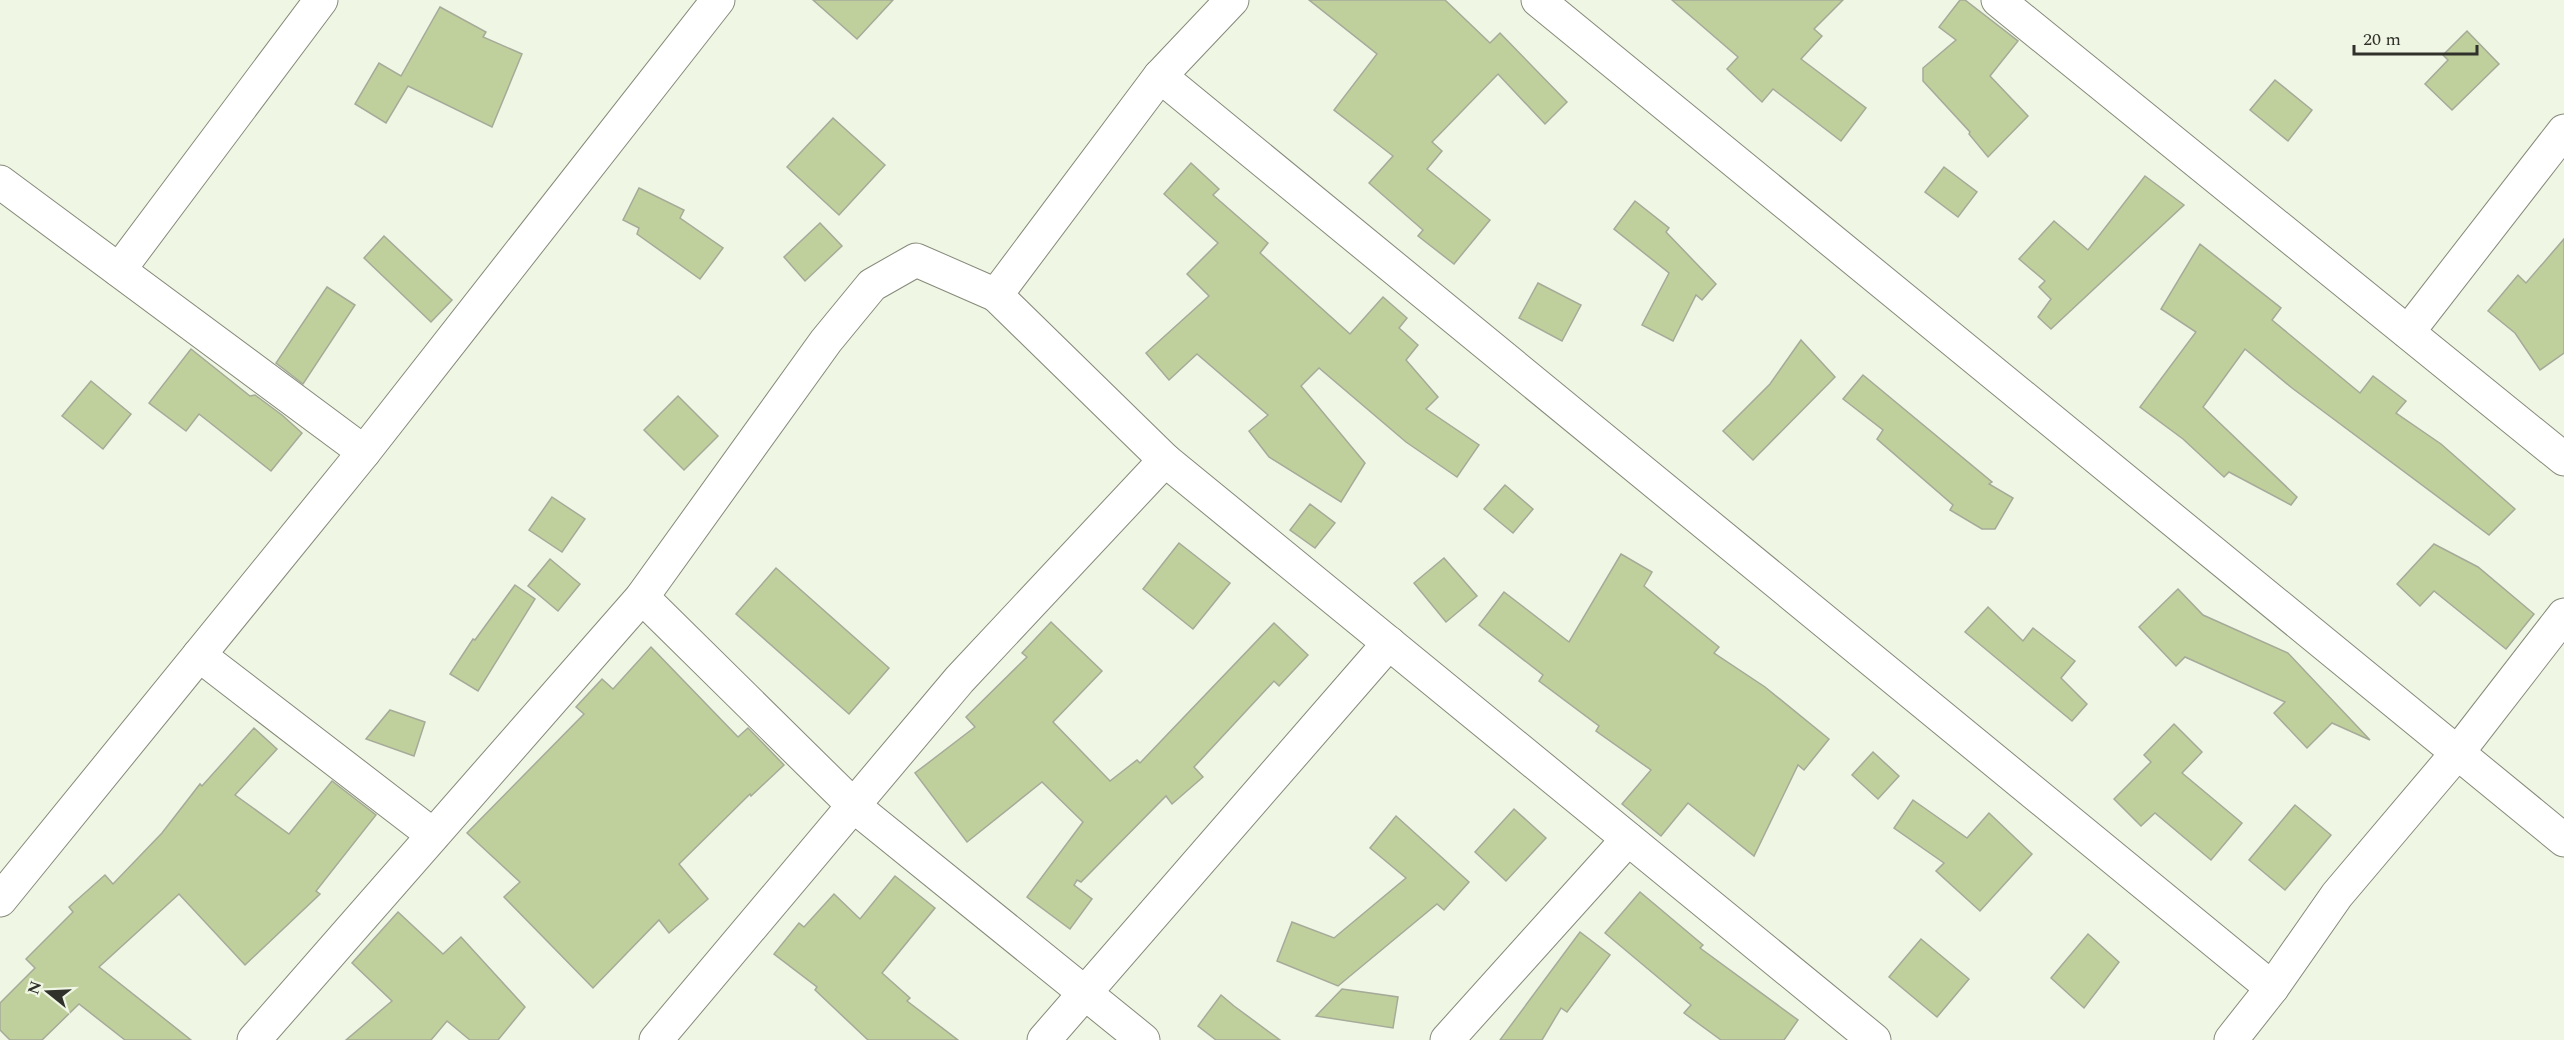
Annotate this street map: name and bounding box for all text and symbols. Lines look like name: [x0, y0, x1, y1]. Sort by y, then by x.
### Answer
scale bar: [2354, 18, 2477, 56]
text: 20 m: [2363, 26, 2401, 53]
north arrow: [18, 962, 78, 1022]
text: N: [21, 978, 48, 998]

